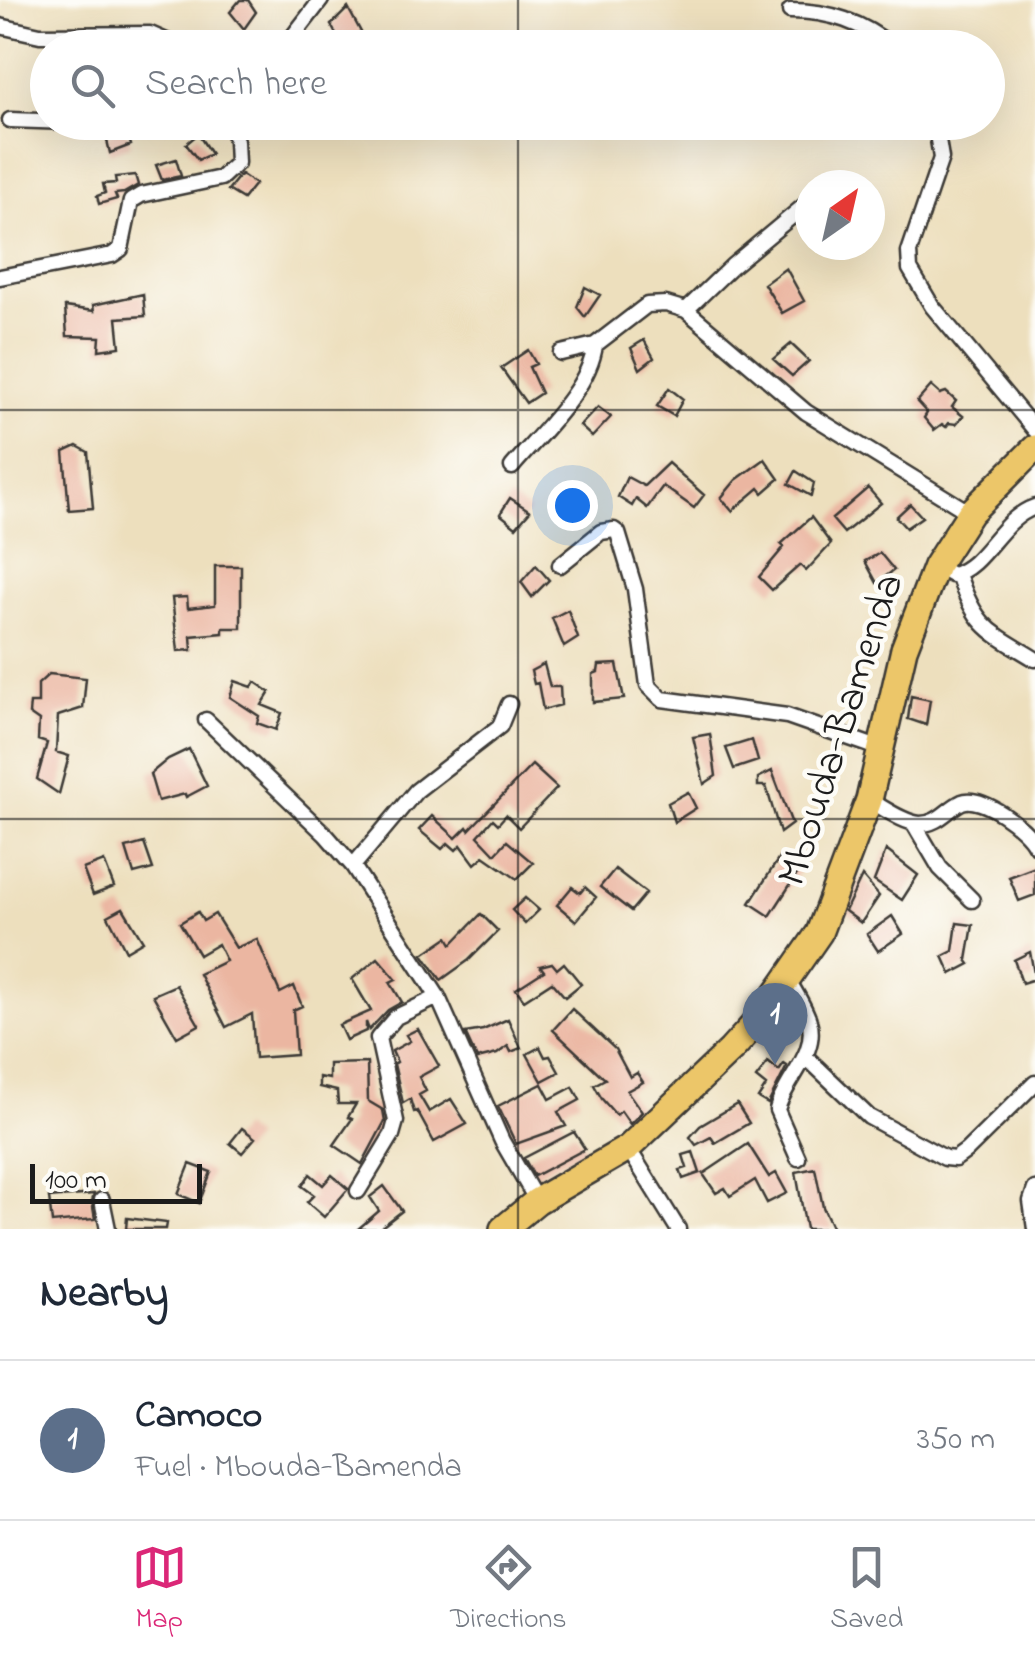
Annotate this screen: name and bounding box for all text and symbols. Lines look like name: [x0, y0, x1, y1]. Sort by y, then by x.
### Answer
search box: [30, 30, 1005, 140]
text: Search here: [145, 57, 327, 113]
icon: search: [65, 58, 120, 113]
north arrow: [795, 170, 885, 260]
your location: [547, 480, 598, 531]
street label: Mbouda-Bamenda: [763, 566, 921, 894]
pin: 1: [742, 982, 808, 1065]
scale bar: [30, 1159, 202, 1204]
text: 100 m: [45, 1161, 107, 1202]
text: Nearby: [40, 1264, 168, 1325]
text: Camoco: [135, 1389, 262, 1445]
text: 1: [67, 1417, 78, 1464]
text: 350 m: [917, 1417, 995, 1464]
text: Fuel · Mbouda-Bamenda: [135, 1445, 462, 1492]
tab: Map: [132, 1540, 187, 1641]
tab: Directions: [450, 1540, 567, 1641]
tab: Saved: [830, 1540, 903, 1641]

